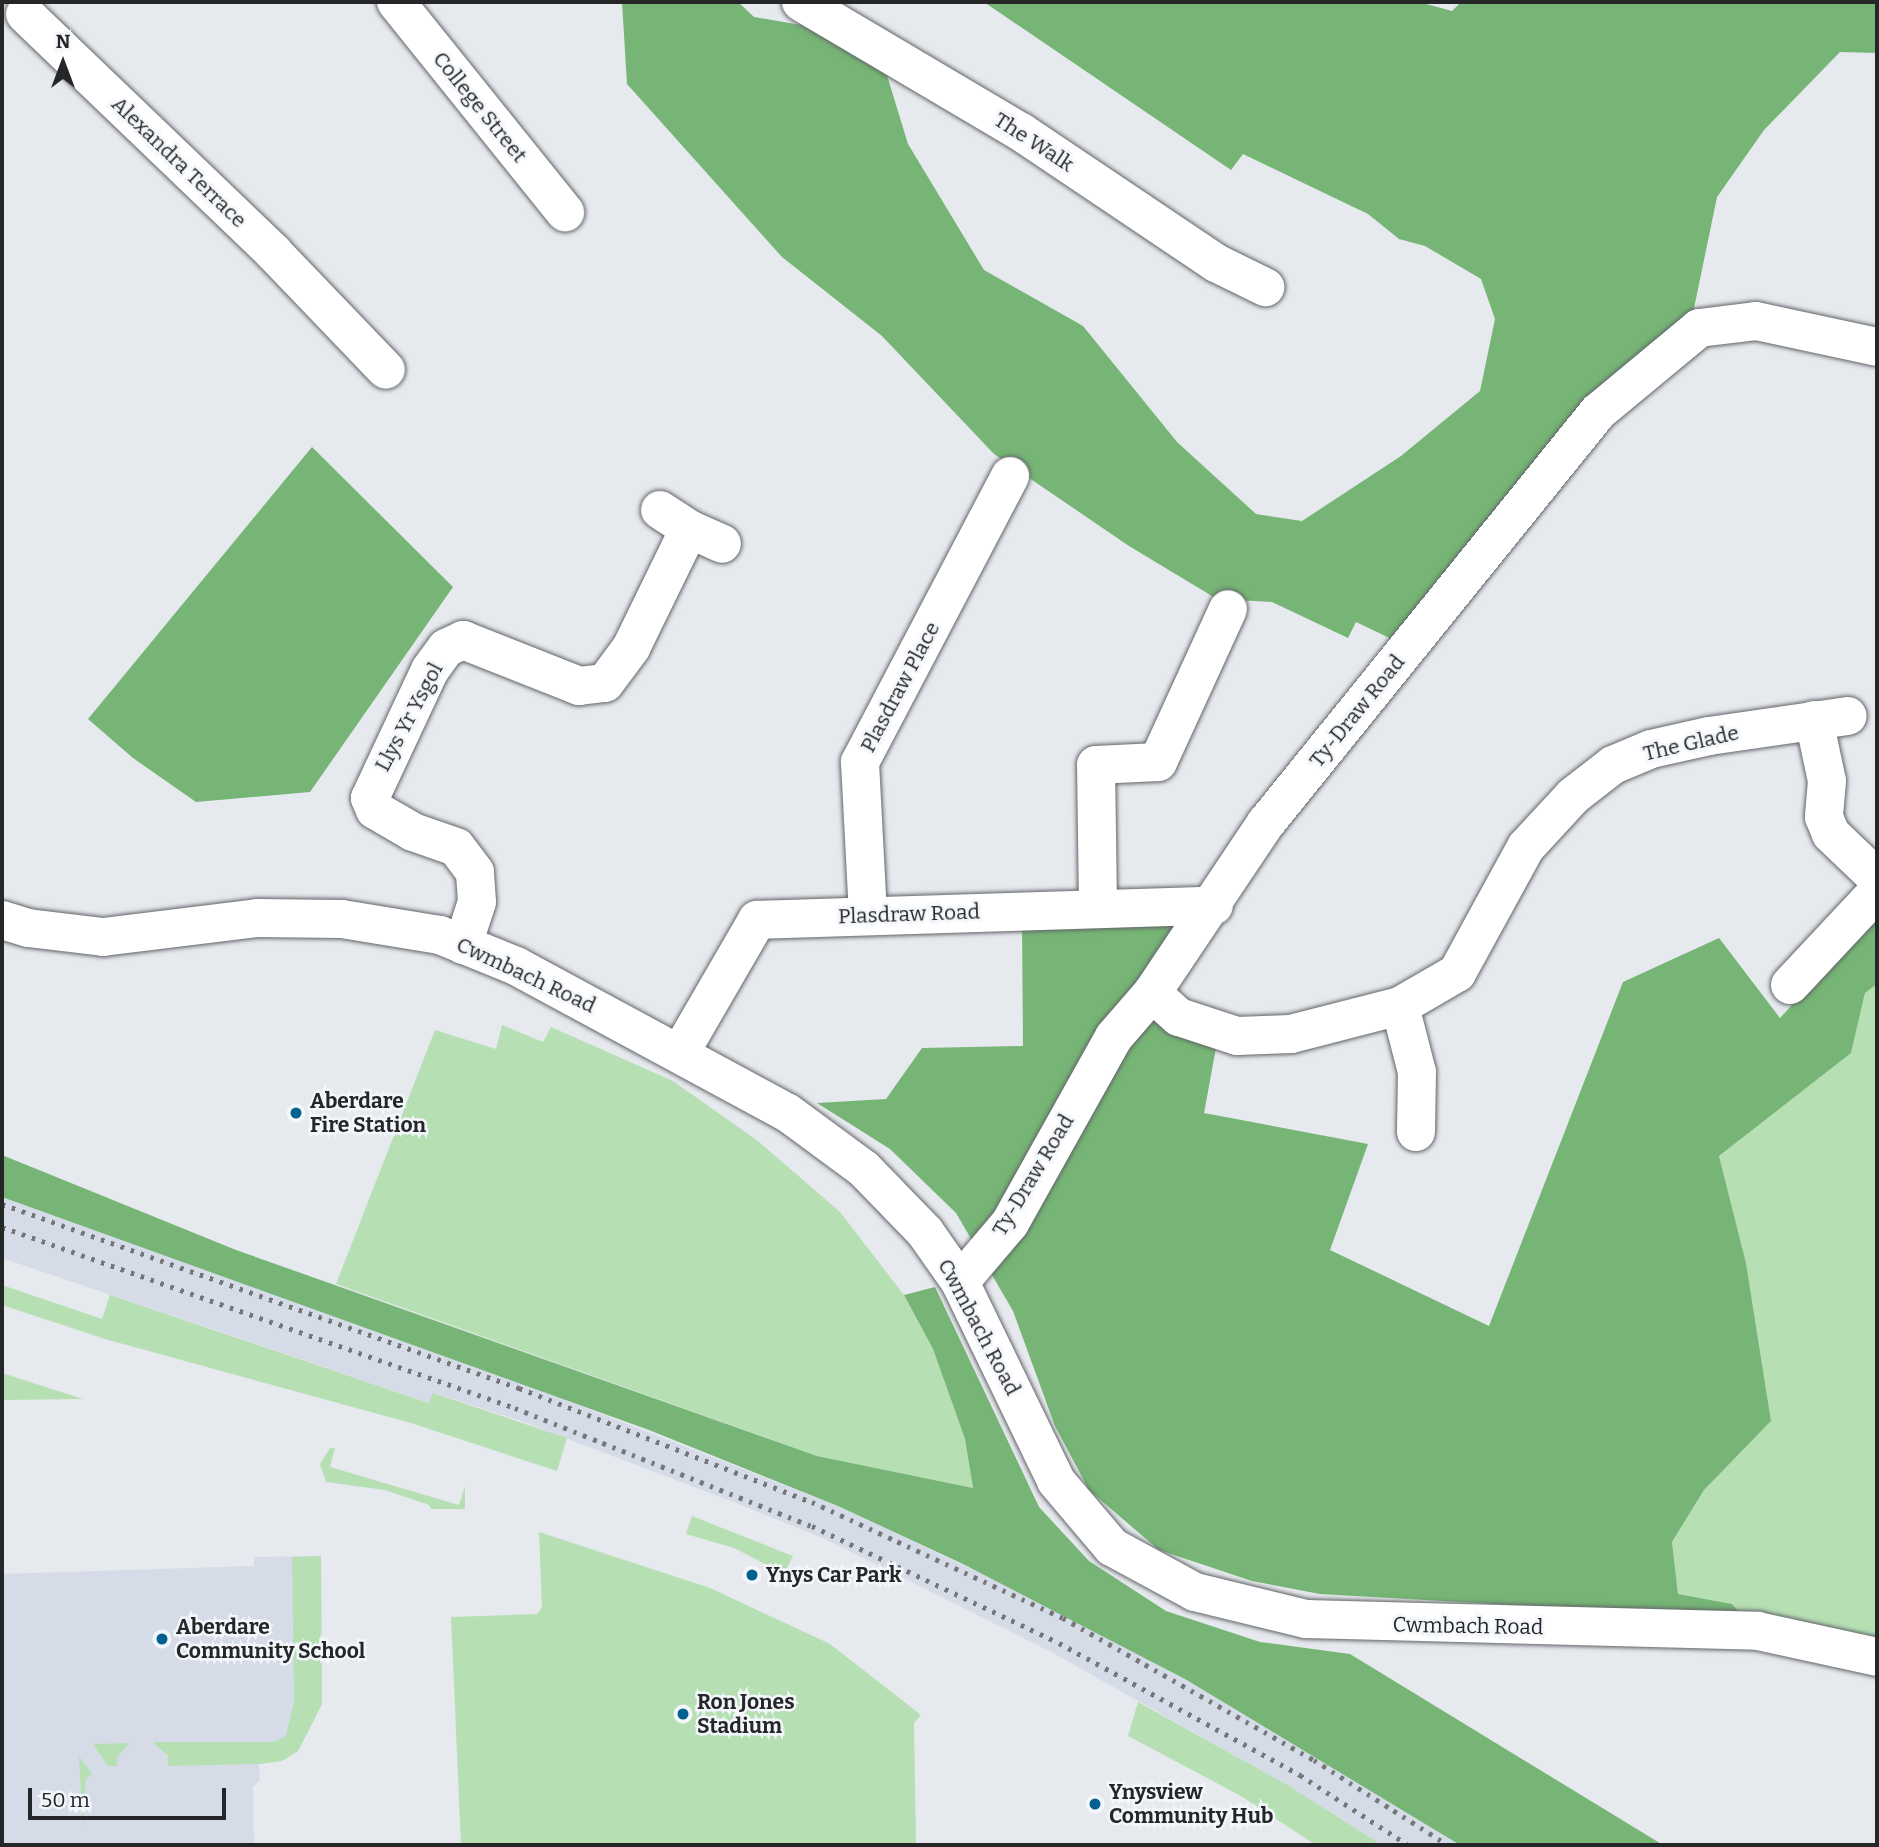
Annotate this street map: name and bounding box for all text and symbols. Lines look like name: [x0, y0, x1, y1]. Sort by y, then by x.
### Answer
north arrow: [28, 28, 98, 98]
text: N: [56, 30, 70, 53]
street label: College Street: [428, 47, 532, 167]
street label: Alexandra Terrace: [106, 91, 252, 233]
street label: The Walk: [989, 107, 1079, 177]
street label: Plasdraw Place: [855, 618, 945, 756]
street label: Ty-Draw Road: [1304, 650, 1410, 772]
street label: Llys Yr Ysgol: [370, 658, 448, 776]
street label: The Glade: [1641, 720, 1741, 766]
street label: Plasdraw Road: [838, 899, 980, 929]
street label: Cwmbach Road: [452, 932, 600, 1018]
place label: Aberdare Fire Station: [310, 1088, 426, 1138]
marker: Aberdare Fire Station: [288, 1105, 304, 1121]
street label: Ty-Draw Road: [987, 1110, 1079, 1240]
street label: Cwmbach Road: [933, 1255, 1025, 1399]
place label: Ynys Car Park: [766, 1562, 901, 1588]
marker: Ynys Car Park: [744, 1567, 760, 1583]
street label: Cwmbach Road: [1392, 1612, 1544, 1640]
place label: Aberdare Community School: [176, 1614, 365, 1664]
marker: Aberdare Community School: [154, 1631, 170, 1647]
place label: Ron Jones Stadium: [697, 1689, 795, 1739]
marker: Ron Jones Stadium: [675, 1706, 691, 1722]
scale bar: [32, 1773, 229, 1817]
place label: Ynysview Community Hub: [1109, 1779, 1273, 1829]
text: 50 m: [41, 1787, 90, 1813]
marker: Ynysview Community Hub: [1087, 1796, 1103, 1812]

